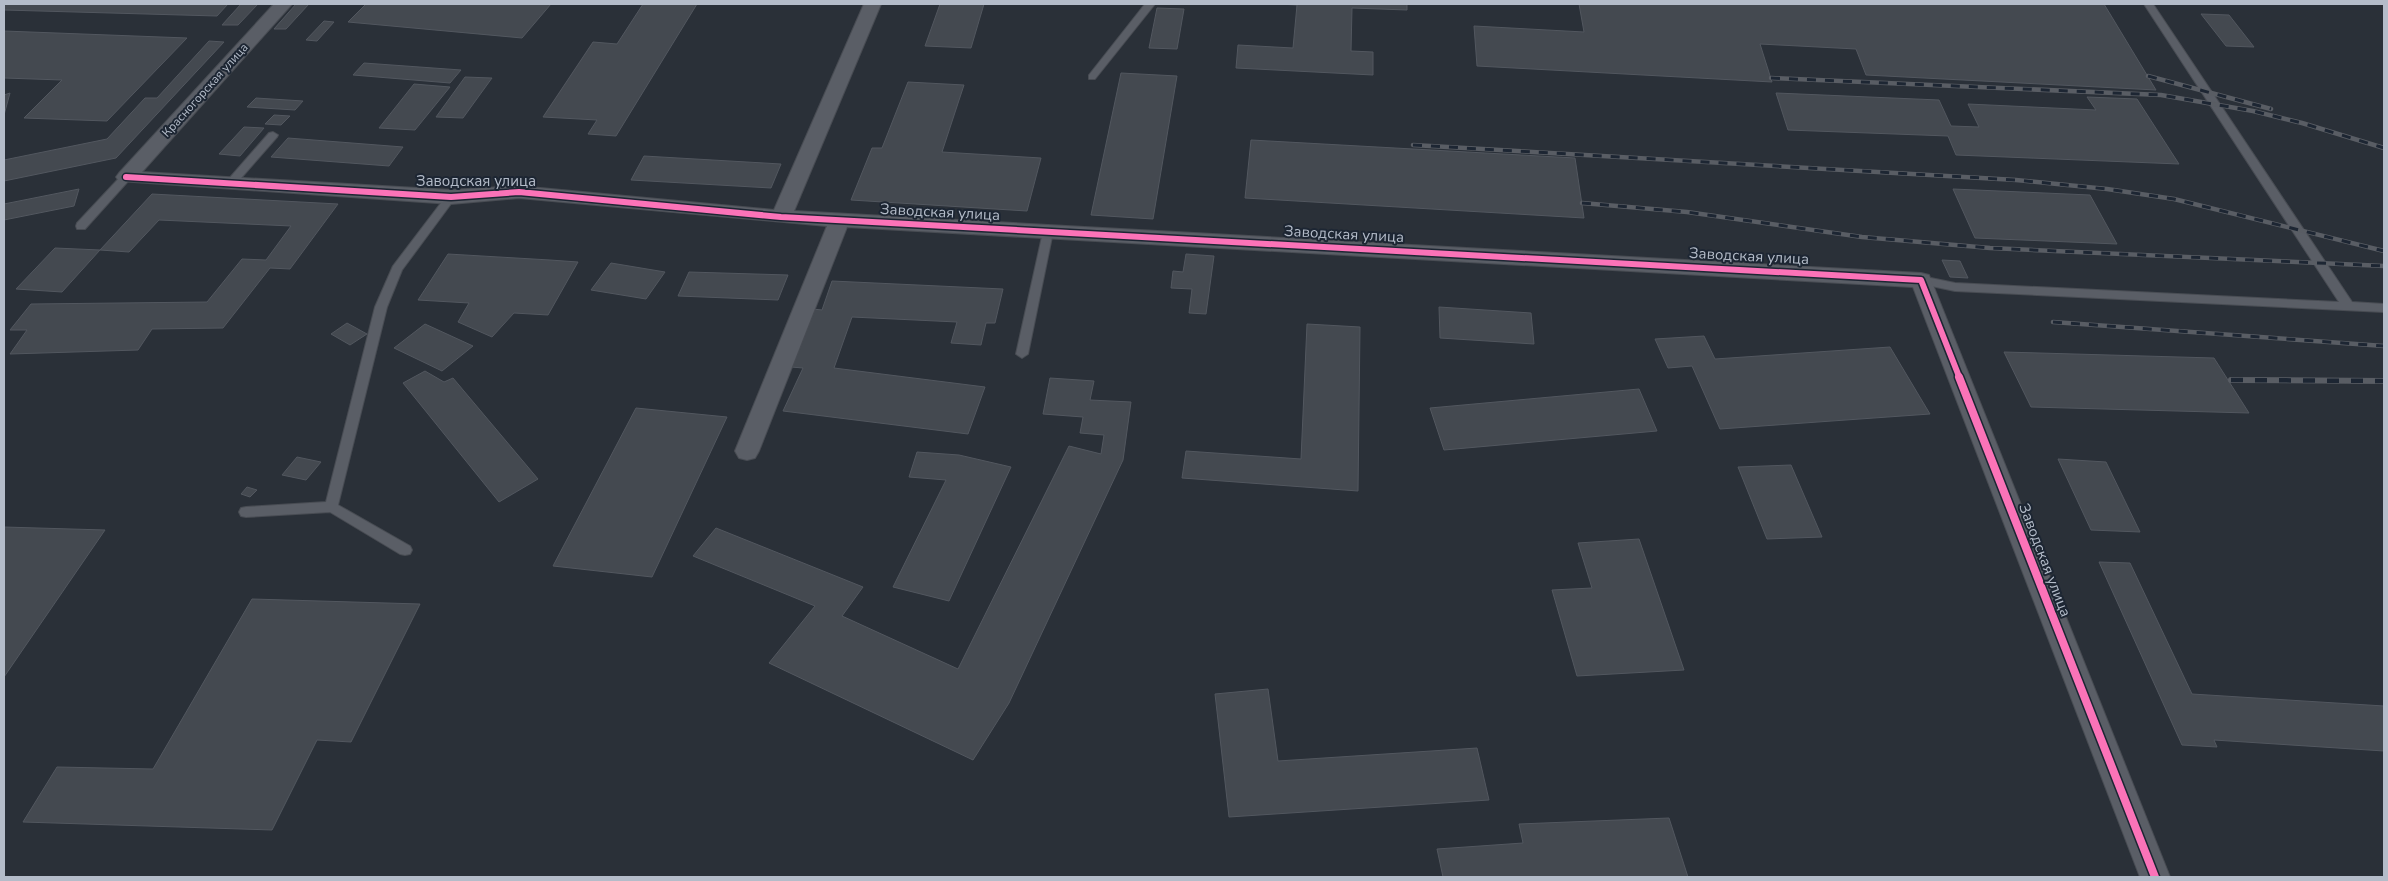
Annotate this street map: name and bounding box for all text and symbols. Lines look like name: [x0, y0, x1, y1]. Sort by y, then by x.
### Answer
street label: Красногорская улица: [158, 40, 252, 140]
street label: Заводская улица: [416, 171, 536, 191]
street label: Заводская улица: [880, 199, 1000, 225]
street label: Заводская улица: [1284, 221, 1404, 247]
street label: Заводская улица: [1689, 243, 1809, 269]
street label: Заводская улица: [2014, 500, 2076, 620]

